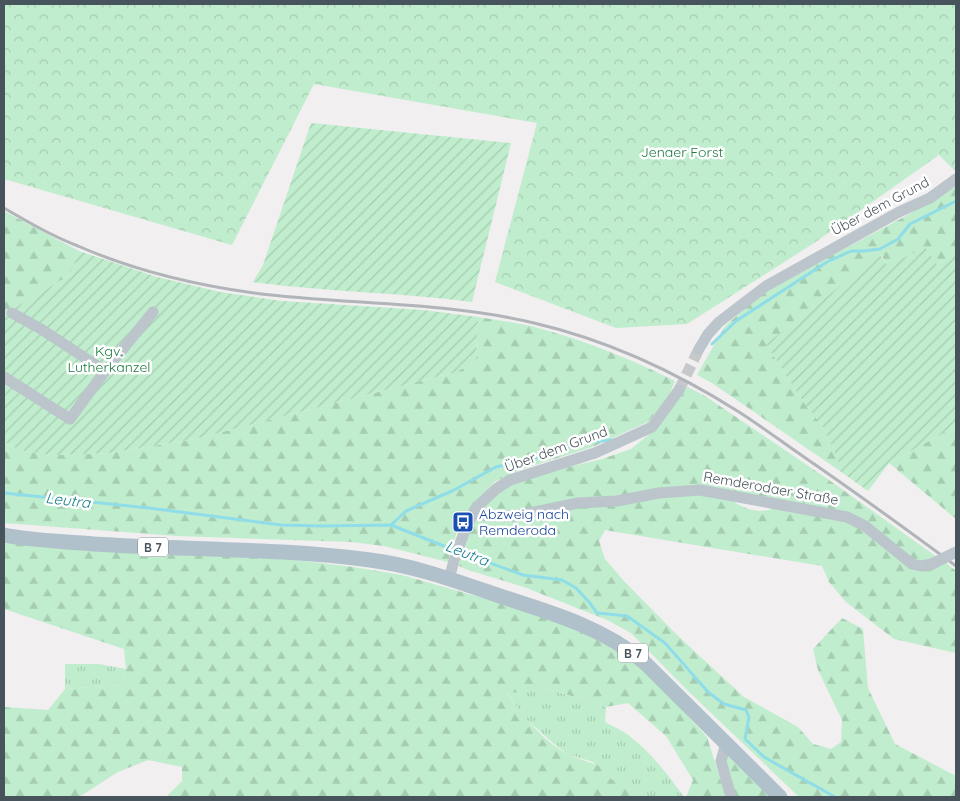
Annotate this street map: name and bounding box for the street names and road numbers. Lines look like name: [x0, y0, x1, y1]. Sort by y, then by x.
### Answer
street label: Über dem Grund: [828, 173, 932, 239]
street label: Über dem Grund: [502, 422, 610, 476]
street label: Remderodaer Straße: [702, 467, 840, 509]
road number: B 7: [138, 538, 168, 556]
road number: B 7: [618, 644, 648, 662]

